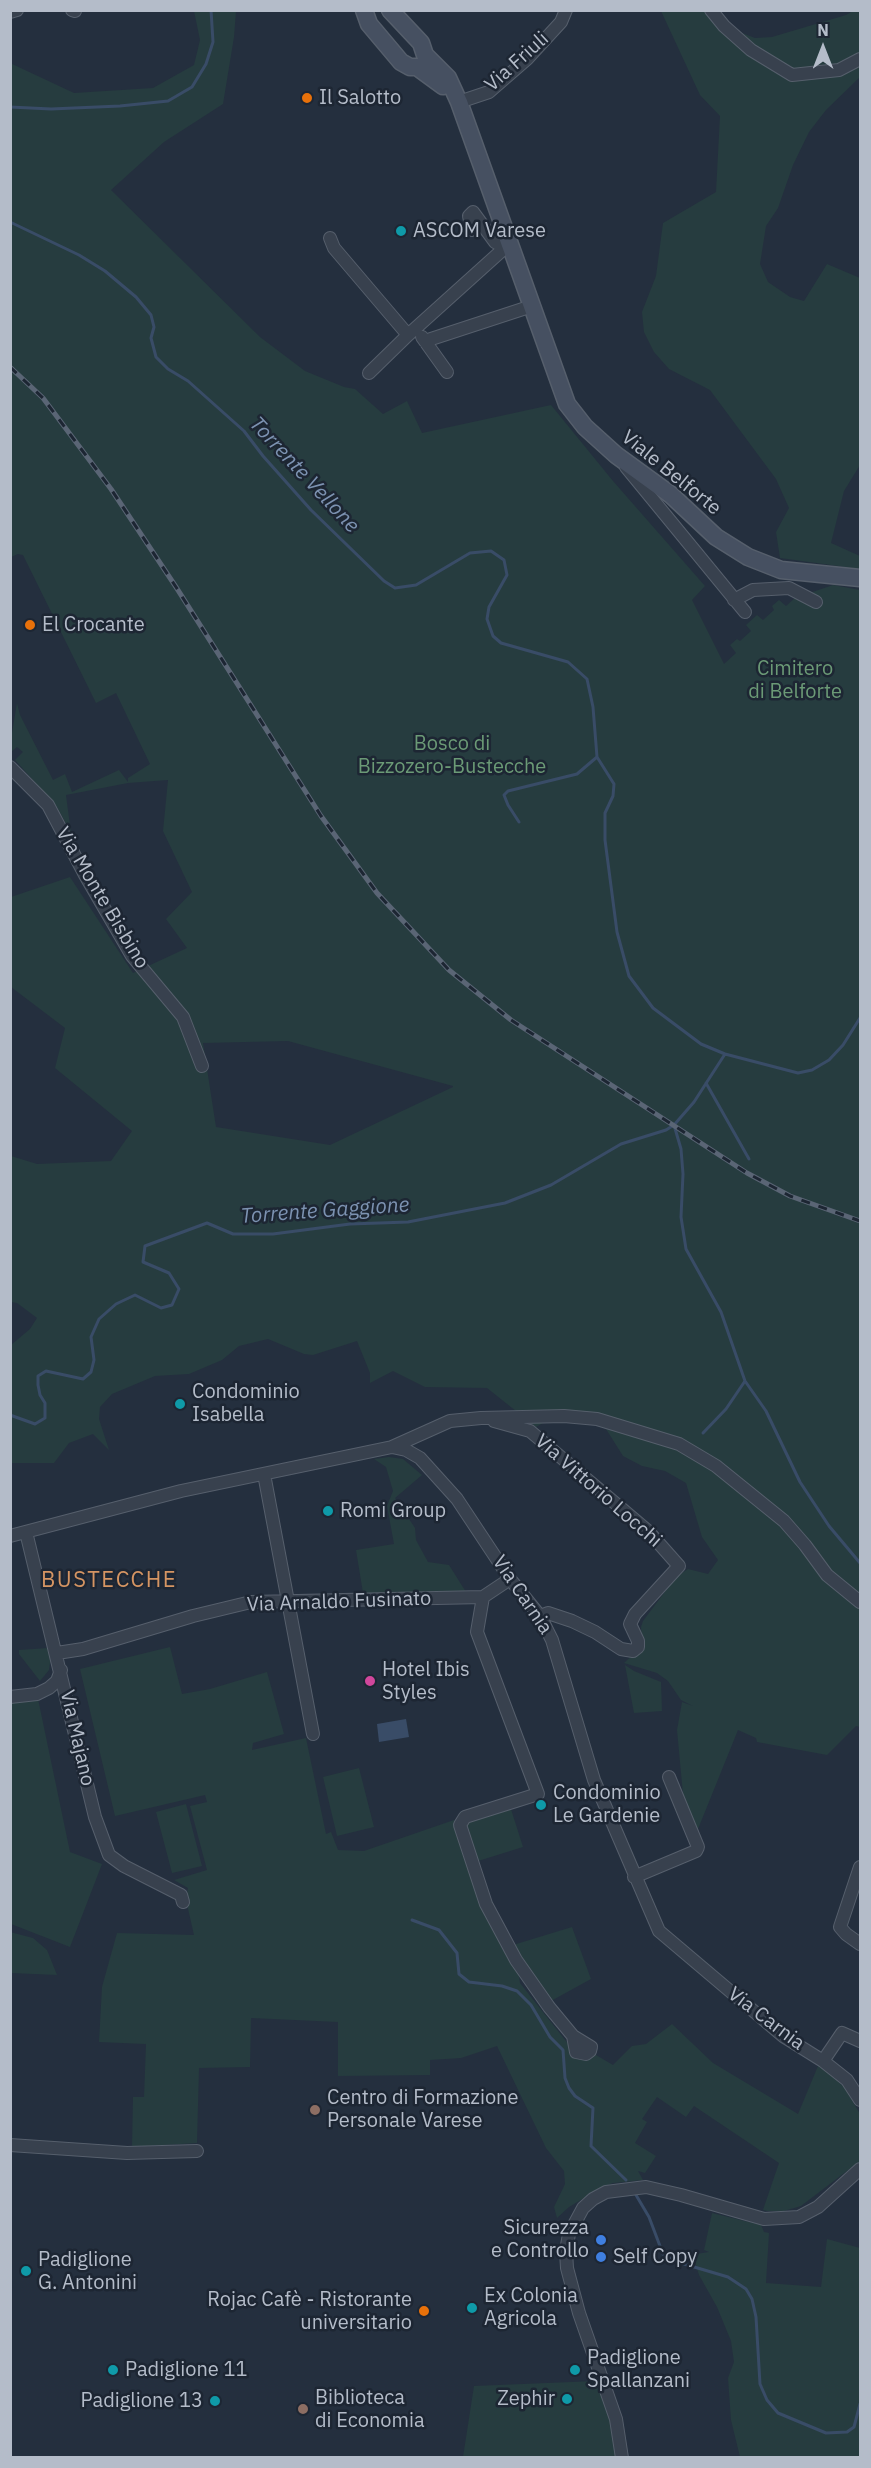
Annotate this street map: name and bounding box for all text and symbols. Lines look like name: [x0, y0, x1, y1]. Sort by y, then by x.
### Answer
north arrow: [793, 18, 853, 78]
text: N: [817, 20, 829, 40]
street label: Via Friuli: [480, 27, 554, 97]
place label: Il Salotto: [319, 86, 401, 110]
marker: Il Salotto: [300, 91, 314, 105]
place label: ASCOM Varese: [413, 219, 546, 243]
marker: ASCOM Varese: [394, 224, 408, 238]
water label: Torrente Vellone: [244, 412, 364, 538]
street label: Viale Belforte: [616, 425, 726, 521]
place label: El Crocante: [42, 613, 145, 637]
marker: El Crocante: [23, 618, 37, 632]
park label: Cimitero di Belforte: [748, 657, 842, 704]
park label: Bosco di Bizzozero-Bustecche: [358, 732, 546, 779]
street label: Via Monte Bisbino: [50, 823, 154, 973]
water label: Torrente Gaggione: [240, 1193, 410, 1229]
place label: Condominio Isabella: [192, 1380, 300, 1427]
marker: Condominio Isabella: [173, 1397, 187, 1411]
street label: Via Vittorio Locchi: [530, 1429, 666, 1553]
place label: Romi Group: [340, 1499, 446, 1523]
marker: Romi Group: [321, 1504, 335, 1518]
street label: Via Carnia: [487, 1551, 557, 1639]
district label: BUSTECCHE: [41, 1568, 177, 1594]
street label: Via Arnaldo Fusinato: [246, 1587, 432, 1617]
place label: Hotel Ibis Styles: [382, 1658, 470, 1705]
marker: Hotel Ibis Styles: [363, 1674, 377, 1688]
street label: Via Majano: [54, 1688, 100, 1788]
place label: Condominio Le Gardenie: [553, 1781, 661, 1828]
marker: Condominio Le Gardenie: [534, 1798, 548, 1812]
street label: Via Carnia: [723, 1982, 809, 2056]
place label: Centro di Formazione Personale Varese: [327, 2086, 518, 2133]
marker: Centro di Formazione Personale Varese: [308, 2103, 322, 2117]
place label: Sicurezza e Controllo: [491, 2216, 589, 2263]
marker: Sicurezza e Controllo: [594, 2233, 608, 2247]
place label: Self Copy: [613, 2245, 697, 2269]
place label: Padiglione G. Antonini: [38, 2248, 137, 2295]
marker: Self Copy: [594, 2250, 608, 2264]
marker: Padiglione G. Antonini: [19, 2264, 33, 2278]
place label: Ex Colonia Agricola: [484, 2284, 578, 2331]
place label: Rojac Cafè - Ristorante universitario: [207, 2288, 412, 2335]
marker: Ex Colonia Agricola: [465, 2301, 479, 2315]
marker: Rojac Cafè - Ristorante universitario: [417, 2304, 431, 2318]
place label: Padiglione Spallanzani: [587, 2346, 690, 2393]
place label: Padiglione 11: [125, 2358, 247, 2382]
marker: Padiglione 11: [106, 2363, 120, 2377]
marker: Padiglione Spallanzani: [568, 2363, 582, 2377]
place label: Biblioteca di Economia: [315, 2386, 425, 2433]
place label: Zephir: [497, 2387, 555, 2411]
place label: Padiglione 13: [81, 2389, 203, 2413]
marker: Zephir: [560, 2392, 574, 2406]
marker: Padiglione 13: [208, 2394, 222, 2408]
marker: Biblioteca di Economia: [296, 2402, 310, 2416]

